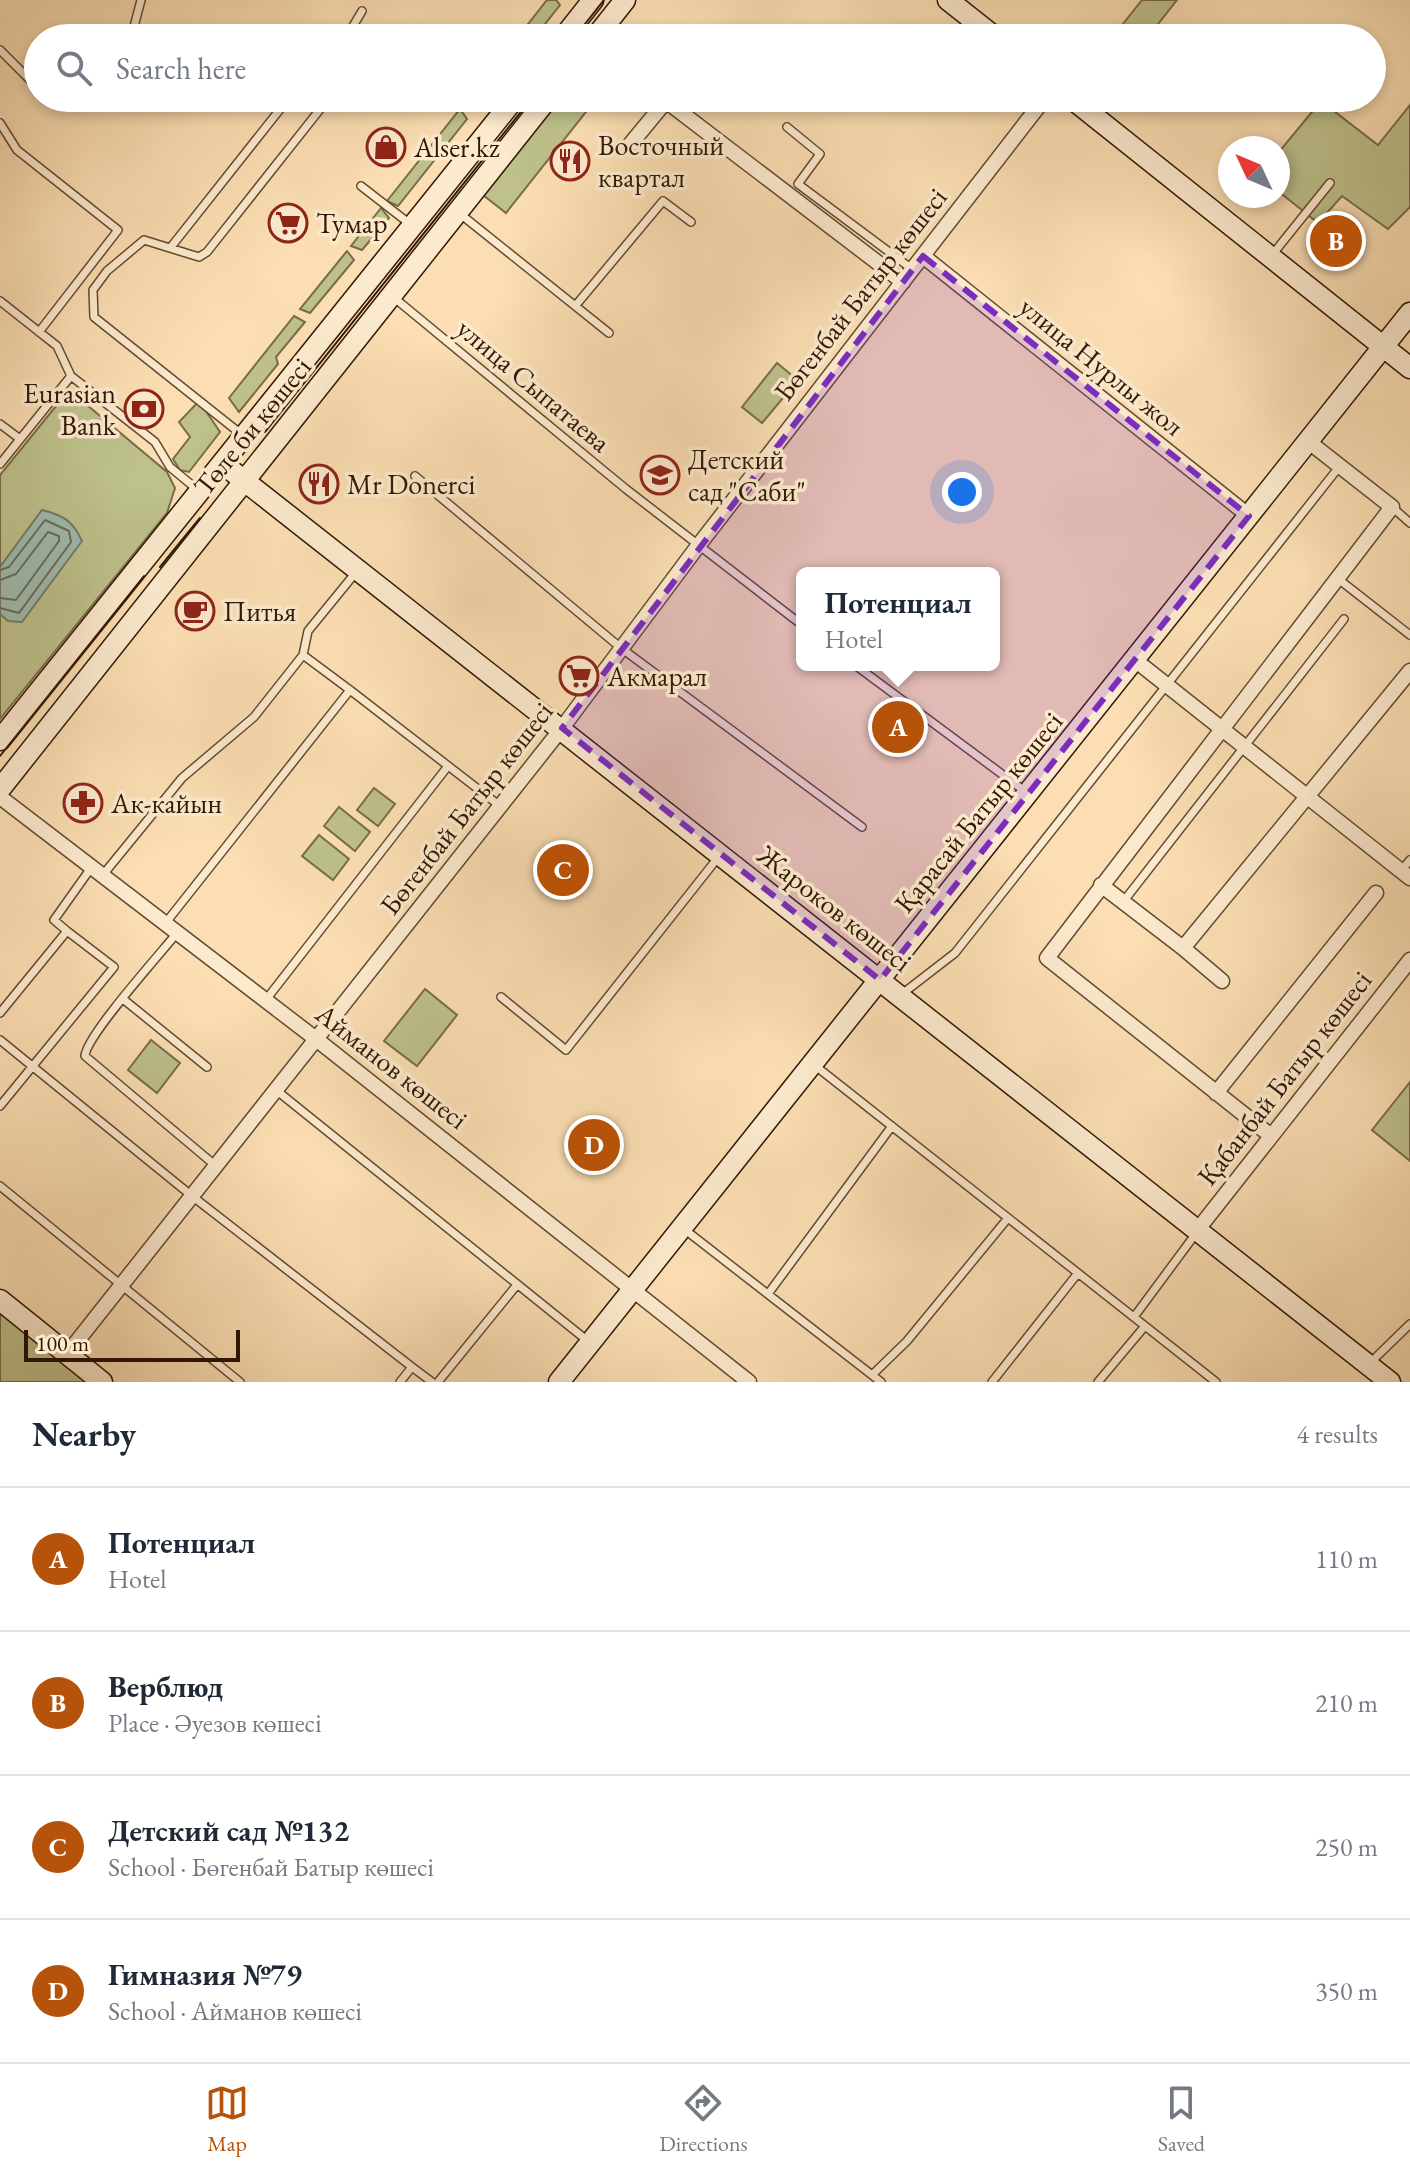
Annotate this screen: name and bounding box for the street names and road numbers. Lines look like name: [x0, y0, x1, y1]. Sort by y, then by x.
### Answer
street label: Бөгенбай Батыр көшесі: [765, 180, 955, 408]
street label: улица Нурлы жол: [1012, 289, 1192, 443]
street label: улица Сыпатаева: [450, 310, 619, 460]
street label: Төле би көшесі: [185, 349, 319, 502]
street label: Бөгенбай Батыр көшесі: [371, 694, 561, 922]
street label: Қарасай Батыр көшесі: [886, 704, 1070, 920]
street label: Жароков көшесі: [750, 836, 920, 980]
street label: Қабанбай Батыр көшесі: [1189, 963, 1379, 1193]
street label: Айманов көшесі: [308, 995, 476, 1137]

